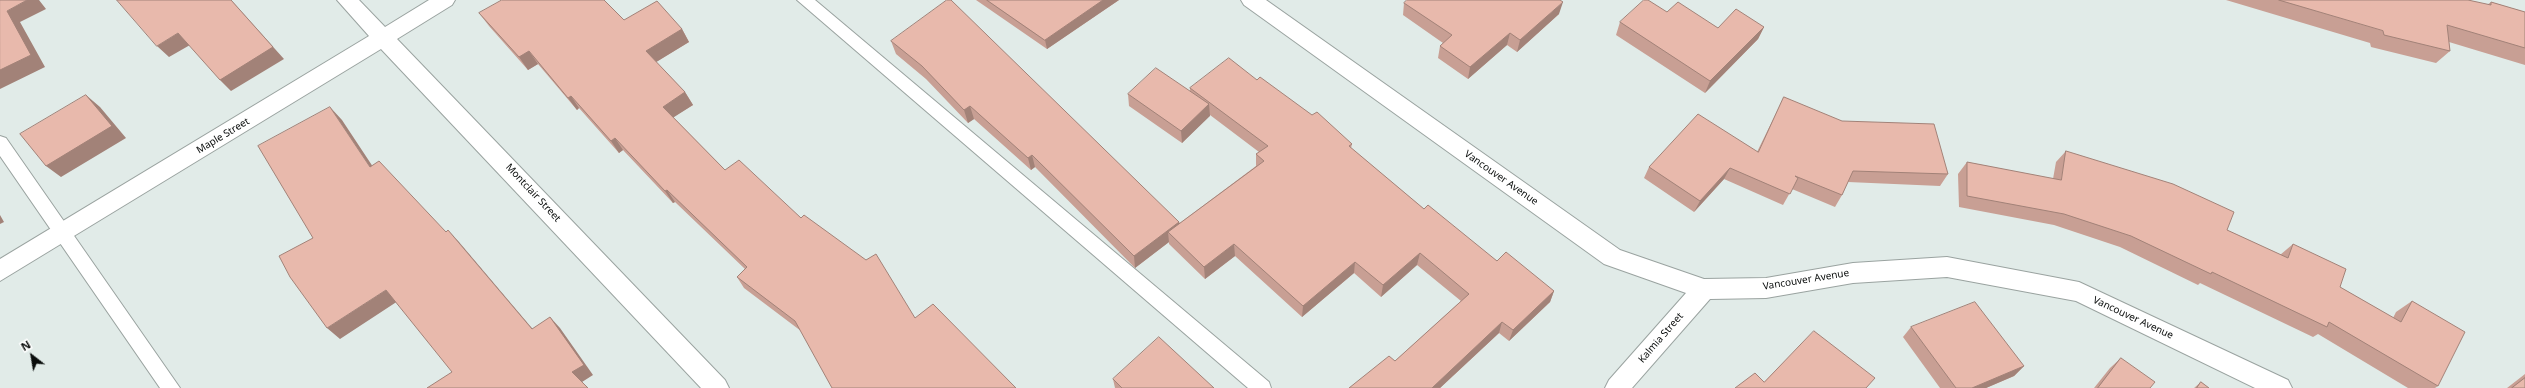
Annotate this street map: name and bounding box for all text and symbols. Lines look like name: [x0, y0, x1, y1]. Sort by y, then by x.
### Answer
street label: Maple Street: [194, 116, 252, 156]
street label: Vancouver Avenue: [1462, 148, 1540, 208]
street label: Montclair Street: [503, 161, 563, 225]
street label: Vancouver Avenue: [1762, 267, 1850, 293]
street label: Vancouver Avenue: [2091, 294, 2175, 342]
street label: Kalmia Street: [1636, 311, 1686, 365]
north arrow: [12, 336, 52, 376]
text: N: [18, 337, 33, 354]

